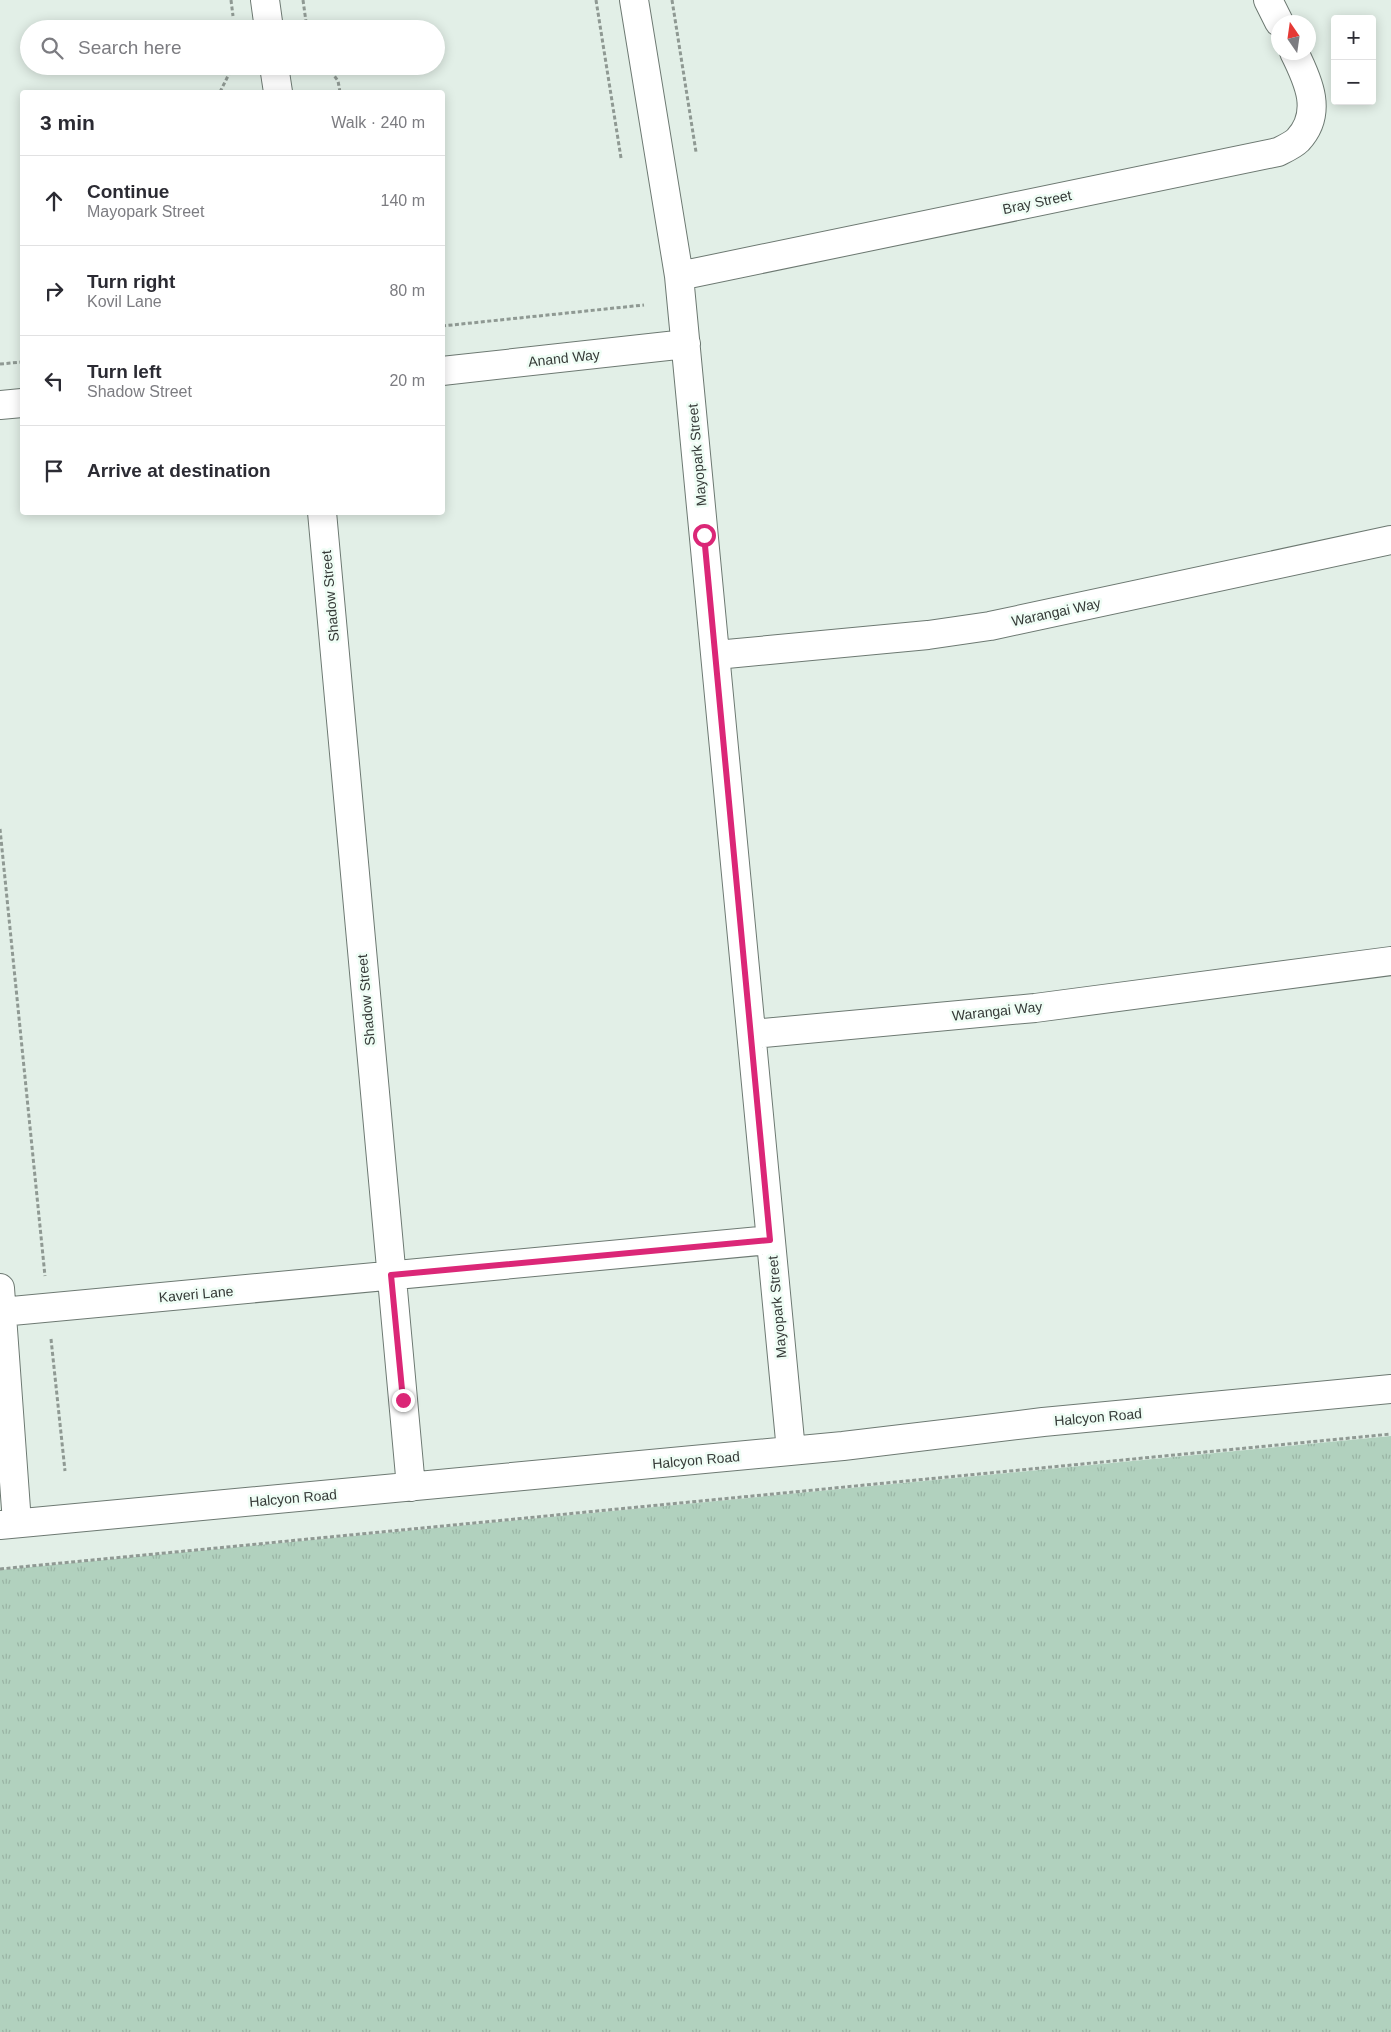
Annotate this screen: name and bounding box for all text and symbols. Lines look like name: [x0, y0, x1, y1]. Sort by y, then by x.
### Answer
north arrow: [1271, 15, 1316, 60]
map controls: [1331, 15, 1376, 105]
button: +: [1331, 15, 1376, 60]
search box: [20, 20, 445, 75]
icon: search: [38, 34, 66, 62]
text: Search here: [78, 37, 182, 58]
button: −: [1331, 60, 1376, 105]
text: 3 min: [40, 111, 95, 134]
text: Walk · 240 m: [331, 114, 425, 131]
text: Continue: [87, 181, 169, 202]
icon: ahead: [40, 187, 68, 215]
street label: Bray Street: [1001, 187, 1073, 217]
text: 140 m: [381, 192, 425, 209]
text: Mayopark Street: [87, 203, 204, 220]
text: Turn right: [87, 271, 175, 292]
icon: right: [40, 277, 68, 305]
text: 80 m: [389, 282, 425, 299]
text: Kovil Lane: [87, 293, 162, 310]
street label: Anand Way: [527, 346, 601, 370]
text: Turn left: [87, 361, 162, 382]
icon: left: [40, 367, 68, 395]
text: 20 m: [389, 372, 425, 389]
text: Shadow Street: [87, 383, 192, 400]
street label: Mayopark Street: [685, 403, 709, 507]
icon: arrive: [40, 457, 68, 485]
text: Arrive at destination: [87, 460, 271, 481]
route start: [693, 524, 716, 547]
street label: Shadow Street: [318, 549, 342, 642]
street label: Warangai Way: [1010, 595, 1102, 629]
street label: Shadow Street: [354, 953, 378, 1046]
street label: Warangai Way: [951, 998, 1043, 1024]
street label: Mayopark Street: [765, 1255, 789, 1359]
street label: Kaveri Lane: [158, 1283, 234, 1305]
route end: [392, 1389, 415, 1412]
street label: Halcyon Road: [1054, 1405, 1142, 1429]
street label: Halcyon Road: [652, 1448, 740, 1472]
street label: Halcyon Road: [249, 1486, 337, 1510]

